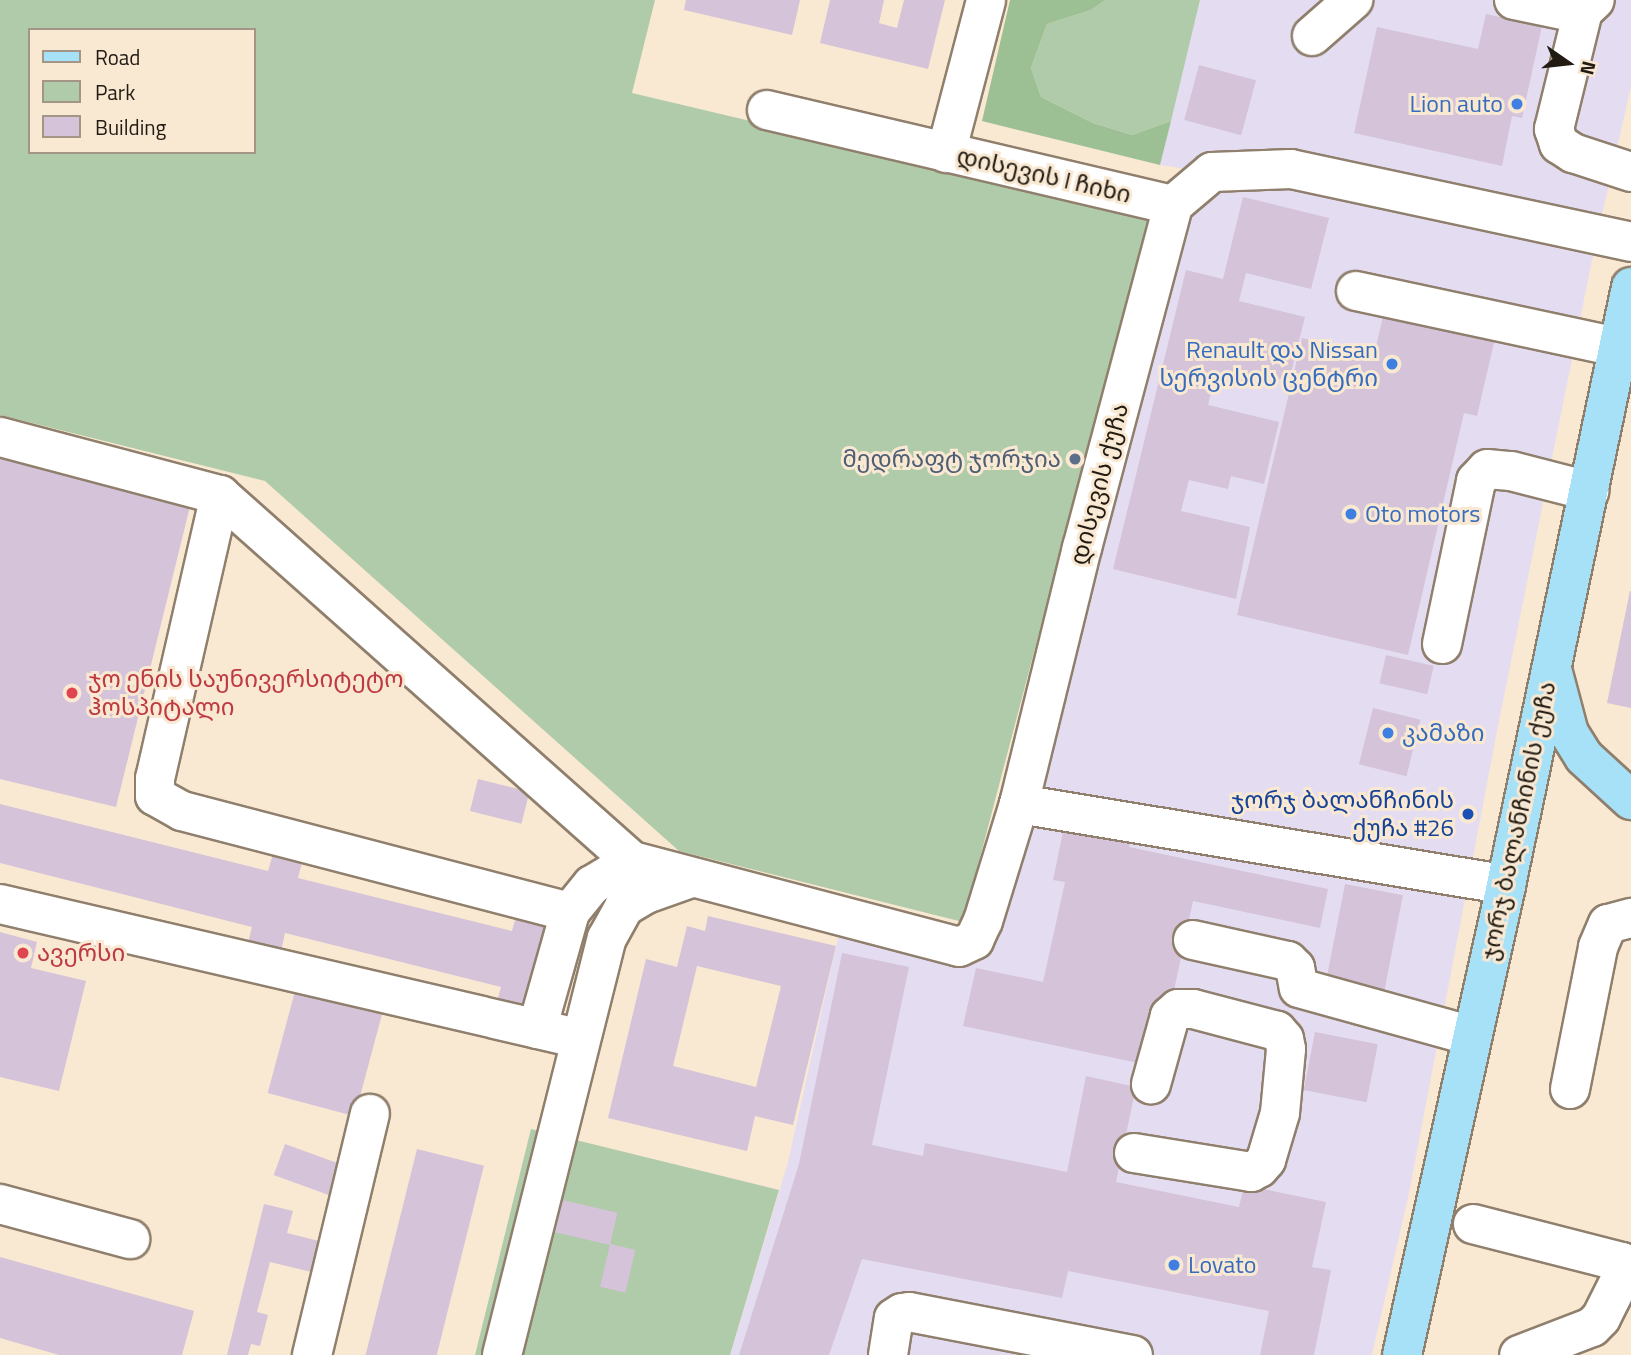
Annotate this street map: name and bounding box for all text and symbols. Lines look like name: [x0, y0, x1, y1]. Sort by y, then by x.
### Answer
legend: [28, 28, 256, 154]
north arrow: [1533, 28, 1603, 98]
text: Road: [95, 41, 140, 73]
text: N: [1573, 58, 1605, 78]
text: Park: [95, 76, 135, 108]
place label: Lion auto: [1410, 90, 1503, 118]
marker: Lion auto: [1509, 96, 1525, 112]
text: Building: [95, 111, 166, 143]
street label: დისევის I ჩიხი: [954, 141, 1134, 209]
place label: Renault და Nissan სერვისის ცენტრი: [1160, 336, 1378, 392]
marker: Renault და Nissan სერვისის ცენტრი: [1384, 356, 1400, 372]
street label: დისევის ქუჩა: [1064, 400, 1134, 568]
place label: მედრაფტ ჯორჯია: [842, 445, 1061, 473]
marker: მედრაფტ ჯორჯია: [1067, 451, 1083, 467]
place label: Oto motors: [1365, 500, 1480, 528]
marker: Oto motors: [1343, 506, 1359, 522]
place label: ჯო ენის საუნივერსიტეტო ჰოსპიტალი: [88, 665, 404, 721]
street label: ჯორჯ ბალანჩინის ქუჩა: [1474, 679, 1562, 963]
marker: ჯო ენის საუნივერსიტეტო ჰოსპიტალი: [62, 683, 82, 703]
place label: კამაზი: [1402, 719, 1485, 747]
marker: კამაზი: [1380, 725, 1396, 741]
place label: ჯორჯ ბალანჩინის ქუჩა #26: [1231, 786, 1454, 842]
marker: ჯორჯ ბალანჩინის ქუჩა #26: [1460, 806, 1476, 822]
place label: ავერსი: [37, 939, 125, 967]
marker: ავერსი: [15, 945, 31, 961]
place label: Lovato: [1188, 1251, 1256, 1279]
marker: Lovato: [1166, 1257, 1182, 1273]

